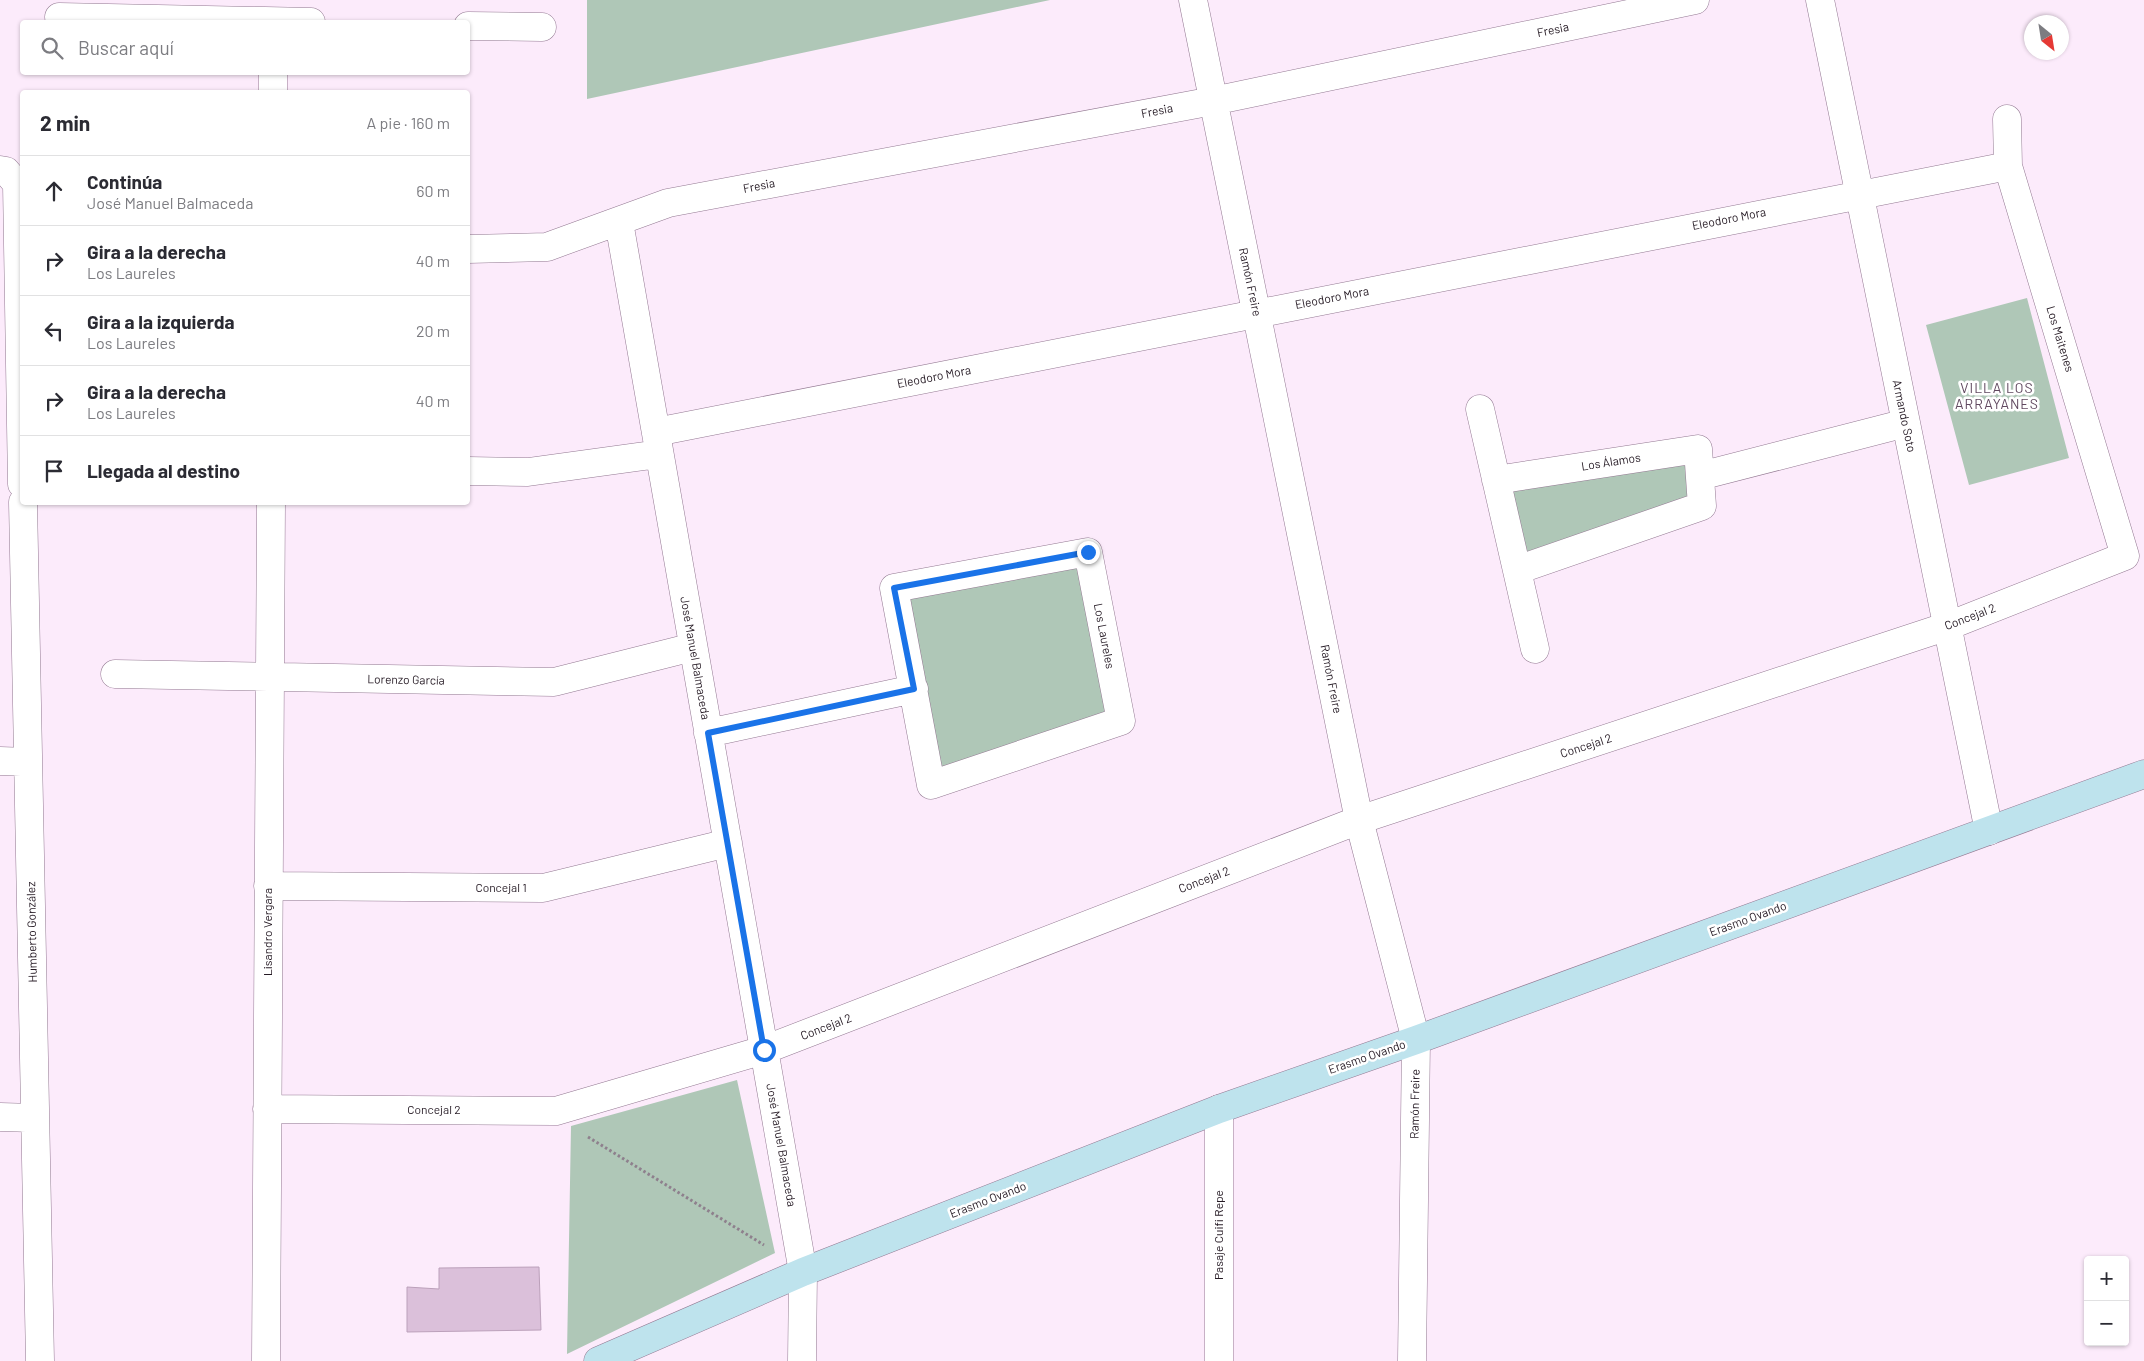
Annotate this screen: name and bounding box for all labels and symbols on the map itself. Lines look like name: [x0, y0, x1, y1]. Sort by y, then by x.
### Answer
north arrow: [2024, 15, 2069, 60]
street label: Fresia: [1536, 19, 1570, 39]
street label: Fresia: [1140, 100, 1174, 120]
street label: Fresia: [742, 175, 776, 195]
street label: Eleodoro Mora: [1691, 204, 1767, 232]
street label: Ramón Freire: [1237, 246, 1265, 317]
street label: Eleodoro Mora: [1294, 283, 1370, 311]
street label: Los Maitenes: [2044, 304, 2078, 374]
street label: Eleodoro Mora: [896, 362, 972, 390]
street label: Armando Soto: [1890, 378, 1919, 453]
district label: VILLA LOS ARRAYANES: [1955, 379, 2039, 412]
street label: Los Álamos: [1580, 449, 1642, 473]
route end: [1077, 541, 1100, 564]
street label: José Manuel Balmaceda: [678, 595, 714, 721]
street label: Concejal 2: [1942, 600, 1997, 632]
street label: Los Laureles: [1092, 602, 1118, 670]
street label: Ramón Freire: [1318, 643, 1346, 714]
street label: Lorenzo García: [367, 671, 445, 687]
street label: Concejal 2: [1558, 730, 1613, 760]
street label: Concejal 2: [1176, 863, 1231, 895]
street label: Concejal 1: [475, 880, 527, 894]
street label: Humberto González: [23, 881, 39, 983]
street label: Lisandro Vergara: [260, 888, 274, 976]
street label: Erasmo Ovando: [1707, 898, 1788, 938]
street label: Concejal 2: [798, 1010, 853, 1042]
street label: Erasmo Ovando: [1326, 1036, 1407, 1076]
route start: [753, 1039, 776, 1062]
street label: Ramón Freire: [1406, 1069, 1422, 1139]
street label: José Manuel Balmaceda: [764, 1082, 800, 1208]
street label: Concejal 2: [407, 1102, 461, 1116]
street label: Erasmo Ovando: [947, 1178, 1028, 1220]
street label: Pasaje Cuifi Repe: [1211, 1190, 1225, 1280]

